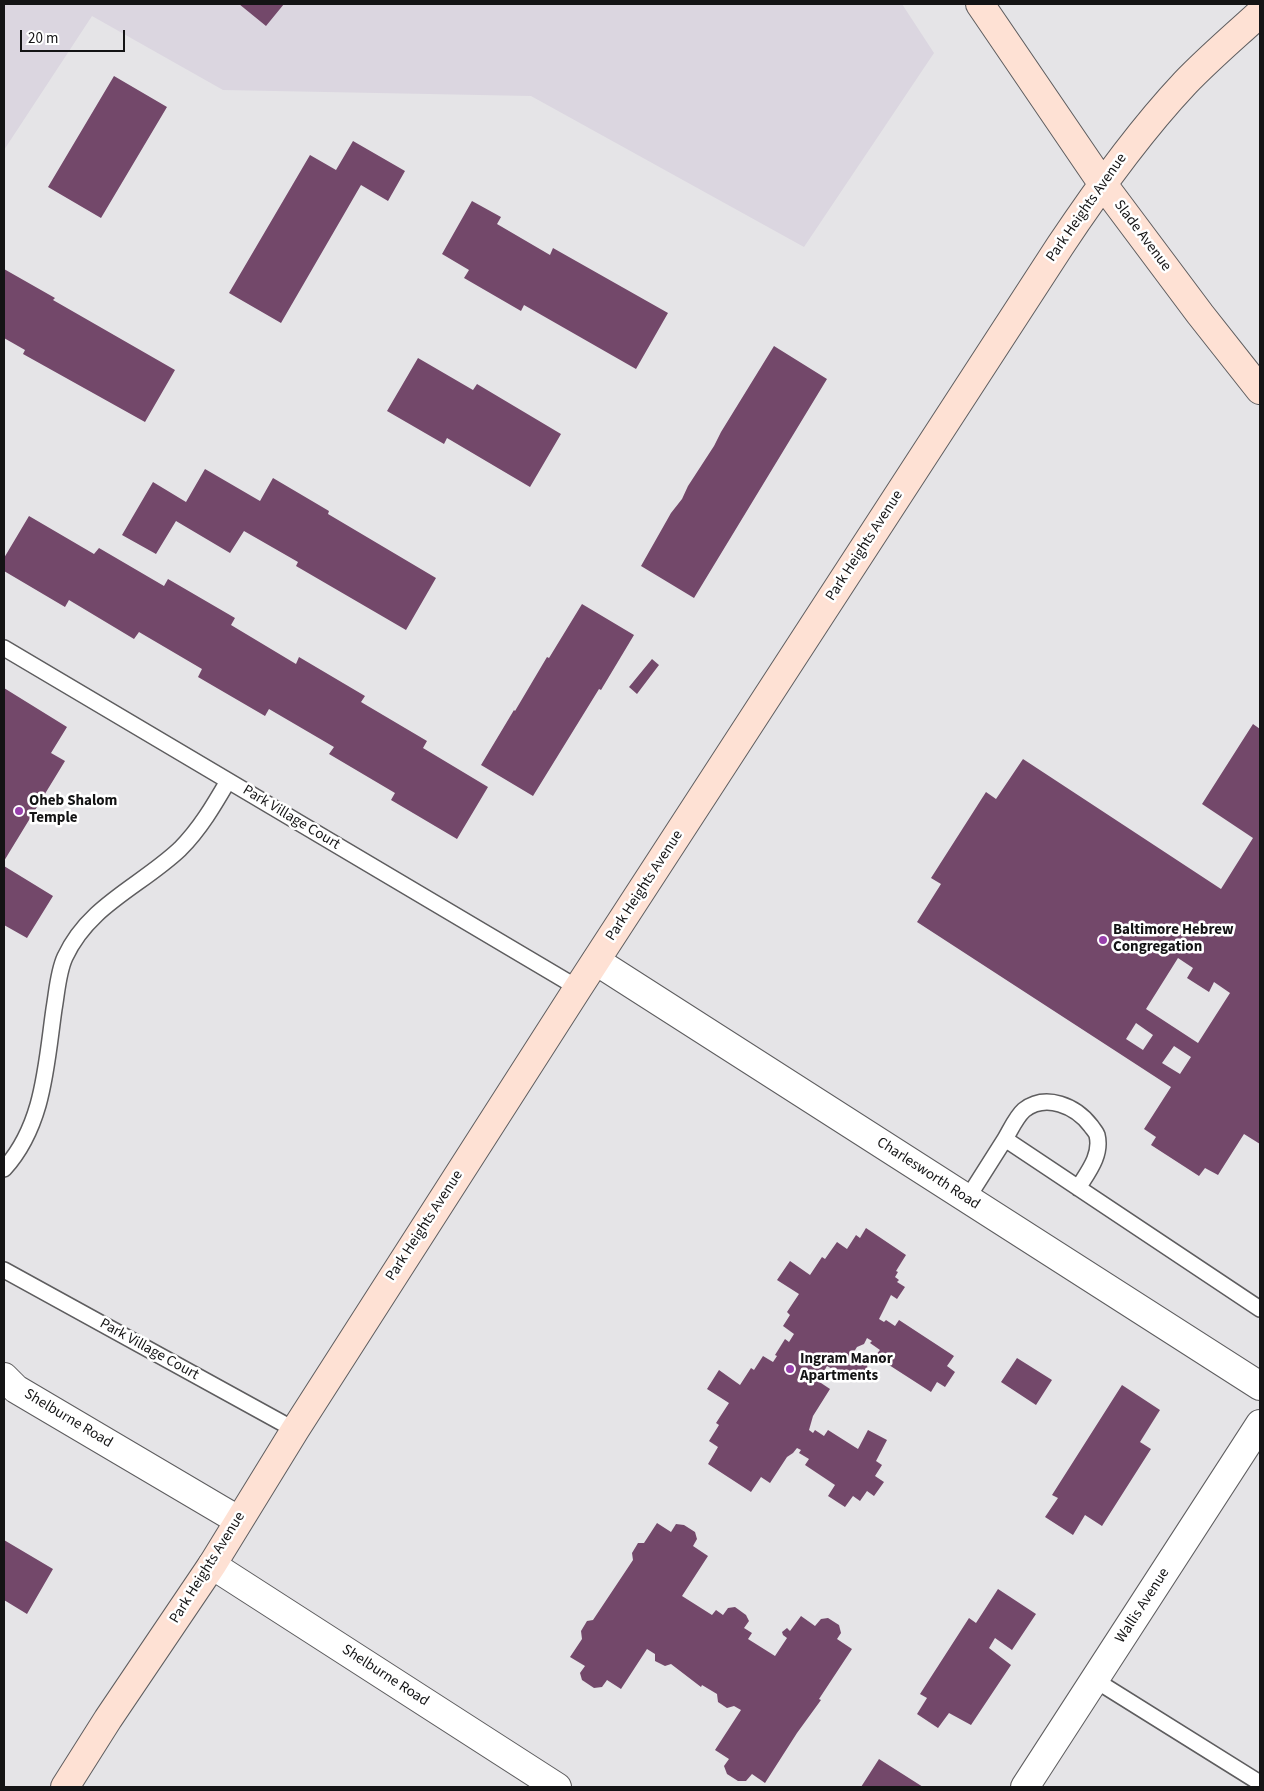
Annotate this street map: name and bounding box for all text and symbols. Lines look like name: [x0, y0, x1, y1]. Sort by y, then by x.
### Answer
scale bar: [22, 20, 128, 52]
text: 20 m: [28, 28, 58, 49]
street label: Park Heights Avenue: [1043, 150, 1131, 266]
street label: Slade Avenue: [1109, 197, 1175, 275]
street label: Park Heights Avenue: [823, 487, 907, 605]
street label: Park Village Court: [239, 782, 343, 854]
place label: Oheb Shalom Temple: [29, 793, 117, 828]
marker: Oheb Shalom Temple: [13, 805, 25, 817]
street label: Park Heights Avenue: [603, 827, 687, 945]
place label: Baltimore Hebrew Congregation: [1113, 922, 1234, 957]
marker: Baltimore Hebrew Congregation: [1097, 934, 1109, 946]
street label: Charlesworth Road: [873, 1134, 983, 1214]
street label: Park Heights Avenue: [383, 1167, 467, 1285]
street label: Park Village Court: [96, 1315, 202, 1385]
place label: Ingram Manor Apartments: [800, 1351, 893, 1386]
marker: Ingram Manor Apartments: [784, 1363, 796, 1375]
street label: Shelburne Road: [21, 1386, 115, 1452]
street label: Park Heights Avenue: [166, 1509, 250, 1627]
street label: Wallis Avenue: [1112, 1565, 1174, 1647]
street label: Shelburne Road: [338, 1641, 432, 1711]

